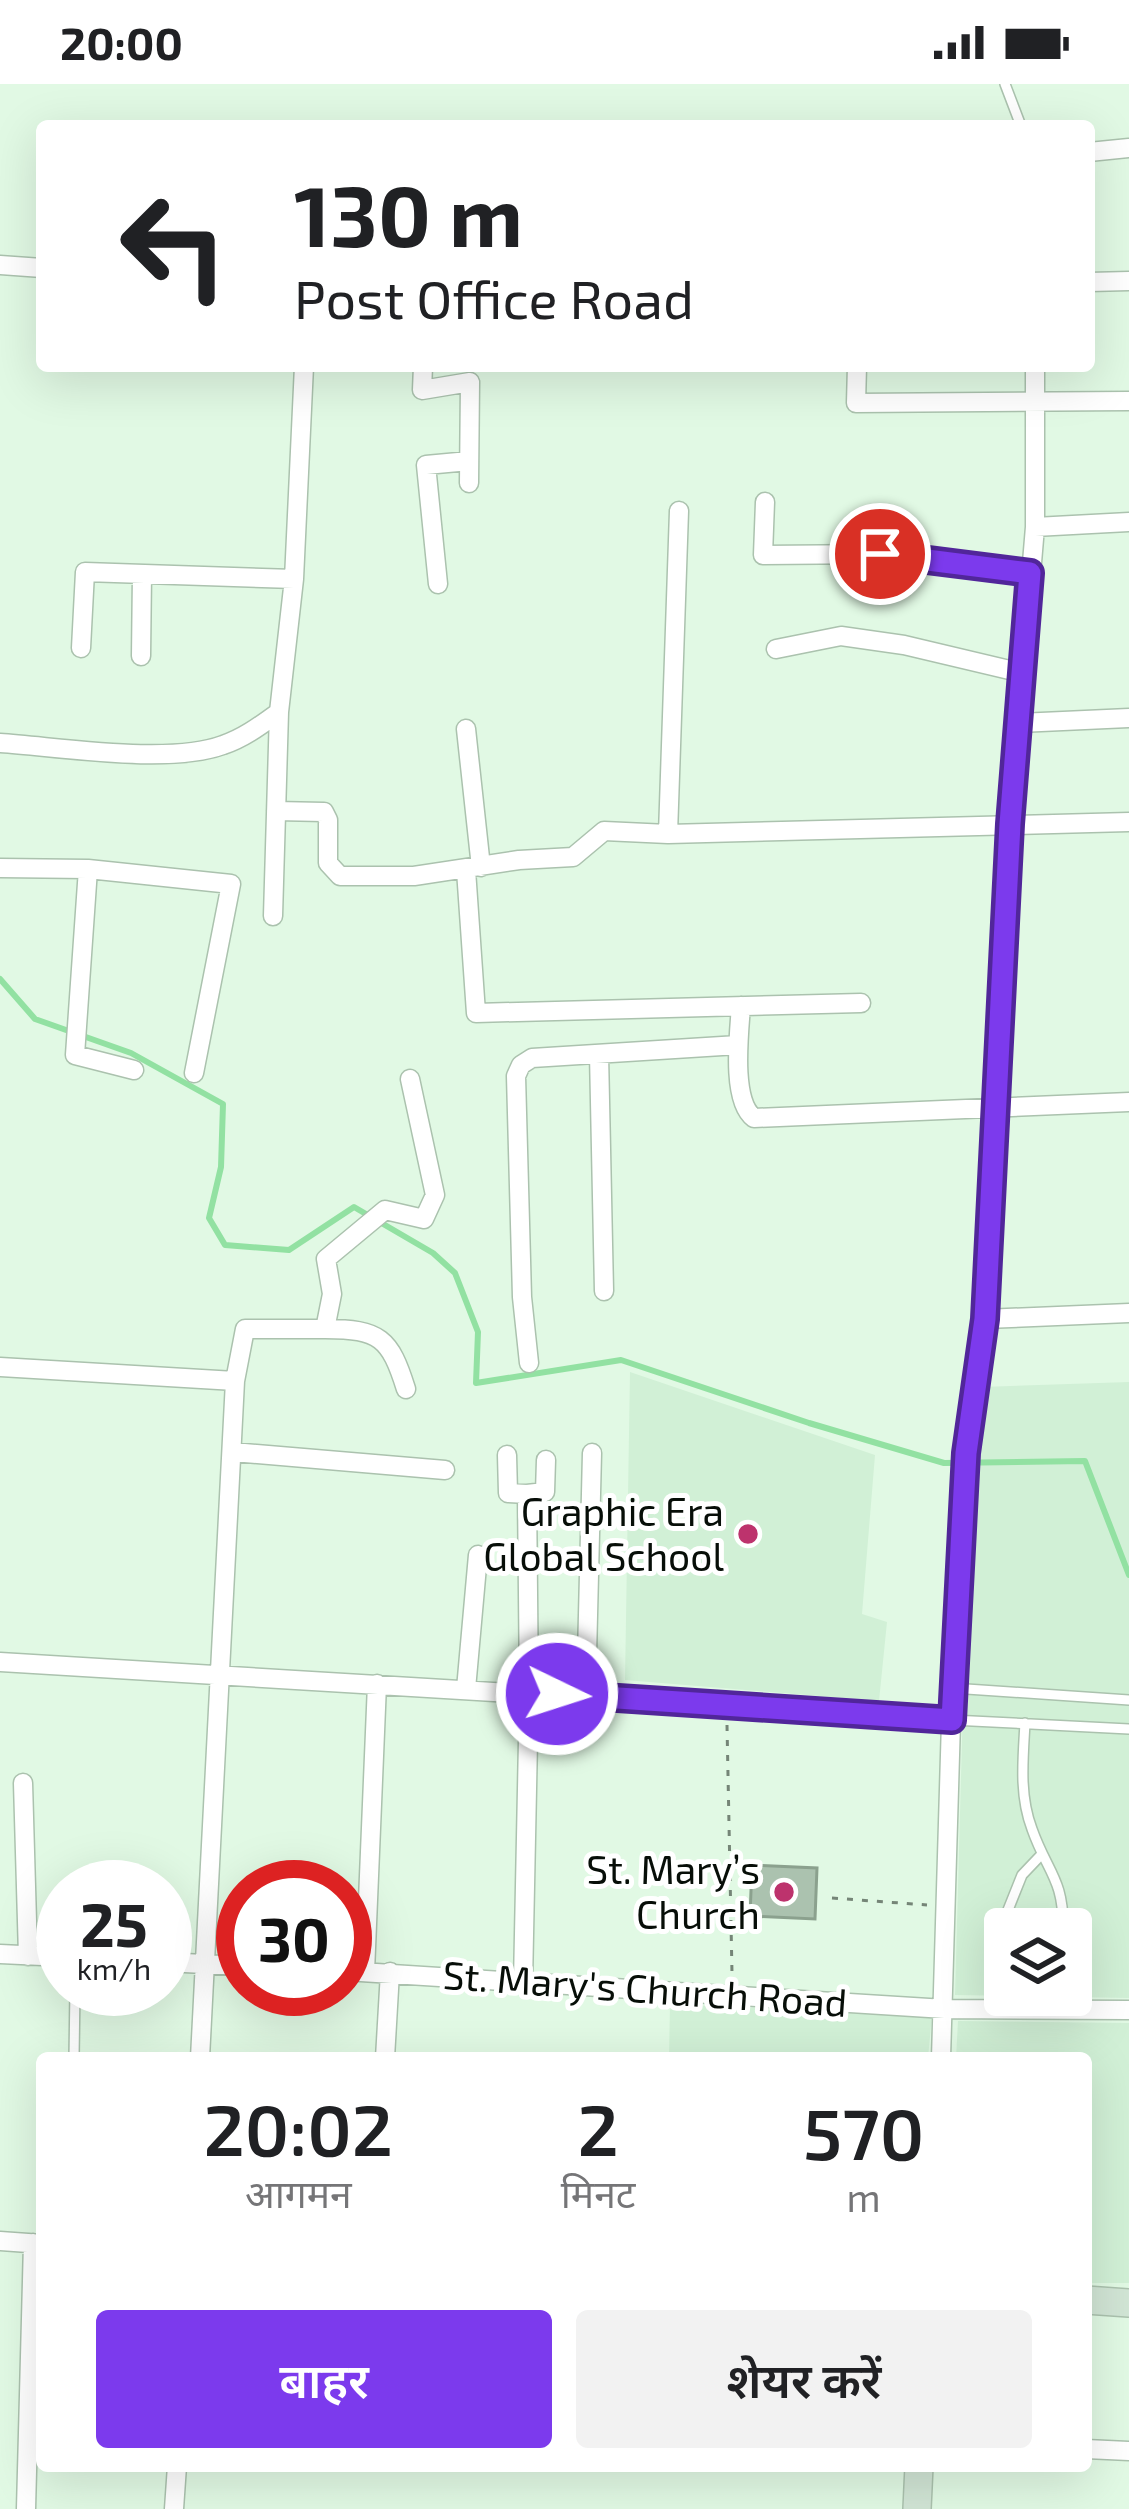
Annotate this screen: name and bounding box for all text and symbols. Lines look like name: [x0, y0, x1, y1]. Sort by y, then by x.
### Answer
text: 20:00: [60, 15, 183, 69]
text: 130 m: [294, 163, 523, 264]
icon: left: [96, 168, 252, 324]
text: Post Office Road: [294, 265, 694, 330]
pin: [829, 503, 931, 605]
icon: arrive: [847, 521, 913, 587]
place label: Graphic Era Global School: [483, 1487, 724, 1579]
marker: Graphic Era Global School: [735, 1521, 761, 1547]
position arrow: [494, 1631, 620, 1757]
place label: St. Mary’s Church: [586, 1845, 760, 1937]
speed limit sign: 30: [216, 1860, 372, 2016]
marker: St. Mary’s Church: [771, 1879, 797, 1905]
text: 25: [80, 1887, 148, 1959]
map controls: [984, 1908, 1092, 2016]
button: layers: [984, 1908, 1092, 2016]
text: km/h: [77, 1950, 151, 1986]
street label: St. Mary's Church Road: [441, 1950, 849, 2025]
text: 20:02: [204, 2084, 393, 2170]
text: 2: [577, 2084, 619, 2170]
text: 570: [803, 2088, 924, 2174]
text: आगमन: [245, 2169, 352, 2216]
text: मिनट: [561, 2169, 635, 2216]
text: m: [847, 2173, 881, 2220]
button: बाहर: [96, 2310, 552, 2448]
button: शेयर करें: [576, 2310, 1032, 2448]

